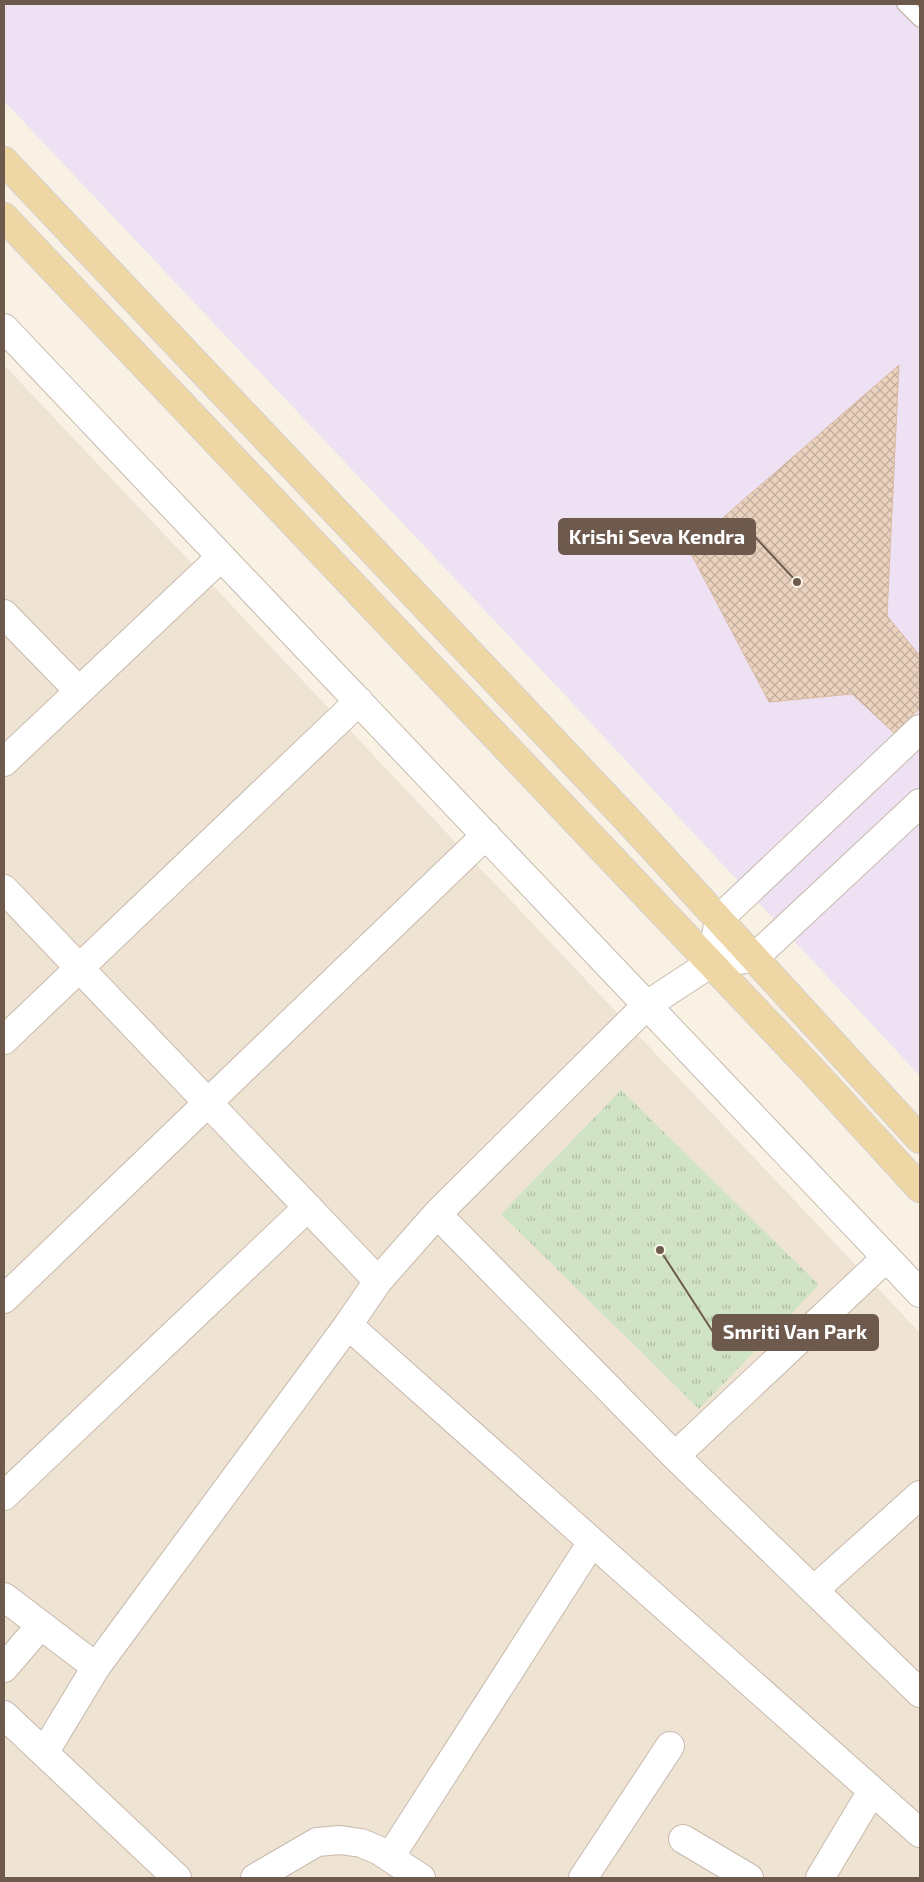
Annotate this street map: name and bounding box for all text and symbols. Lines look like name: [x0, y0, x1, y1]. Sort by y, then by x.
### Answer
callout: Krishi Seva Kendra: [559, 519, 755, 554]
text: Krishi Seva Kendra: [569, 524, 745, 548]
callout: Smriti Van Park: [713, 1315, 878, 1350]
text: Smriti Van Park: [723, 1319, 868, 1343]

